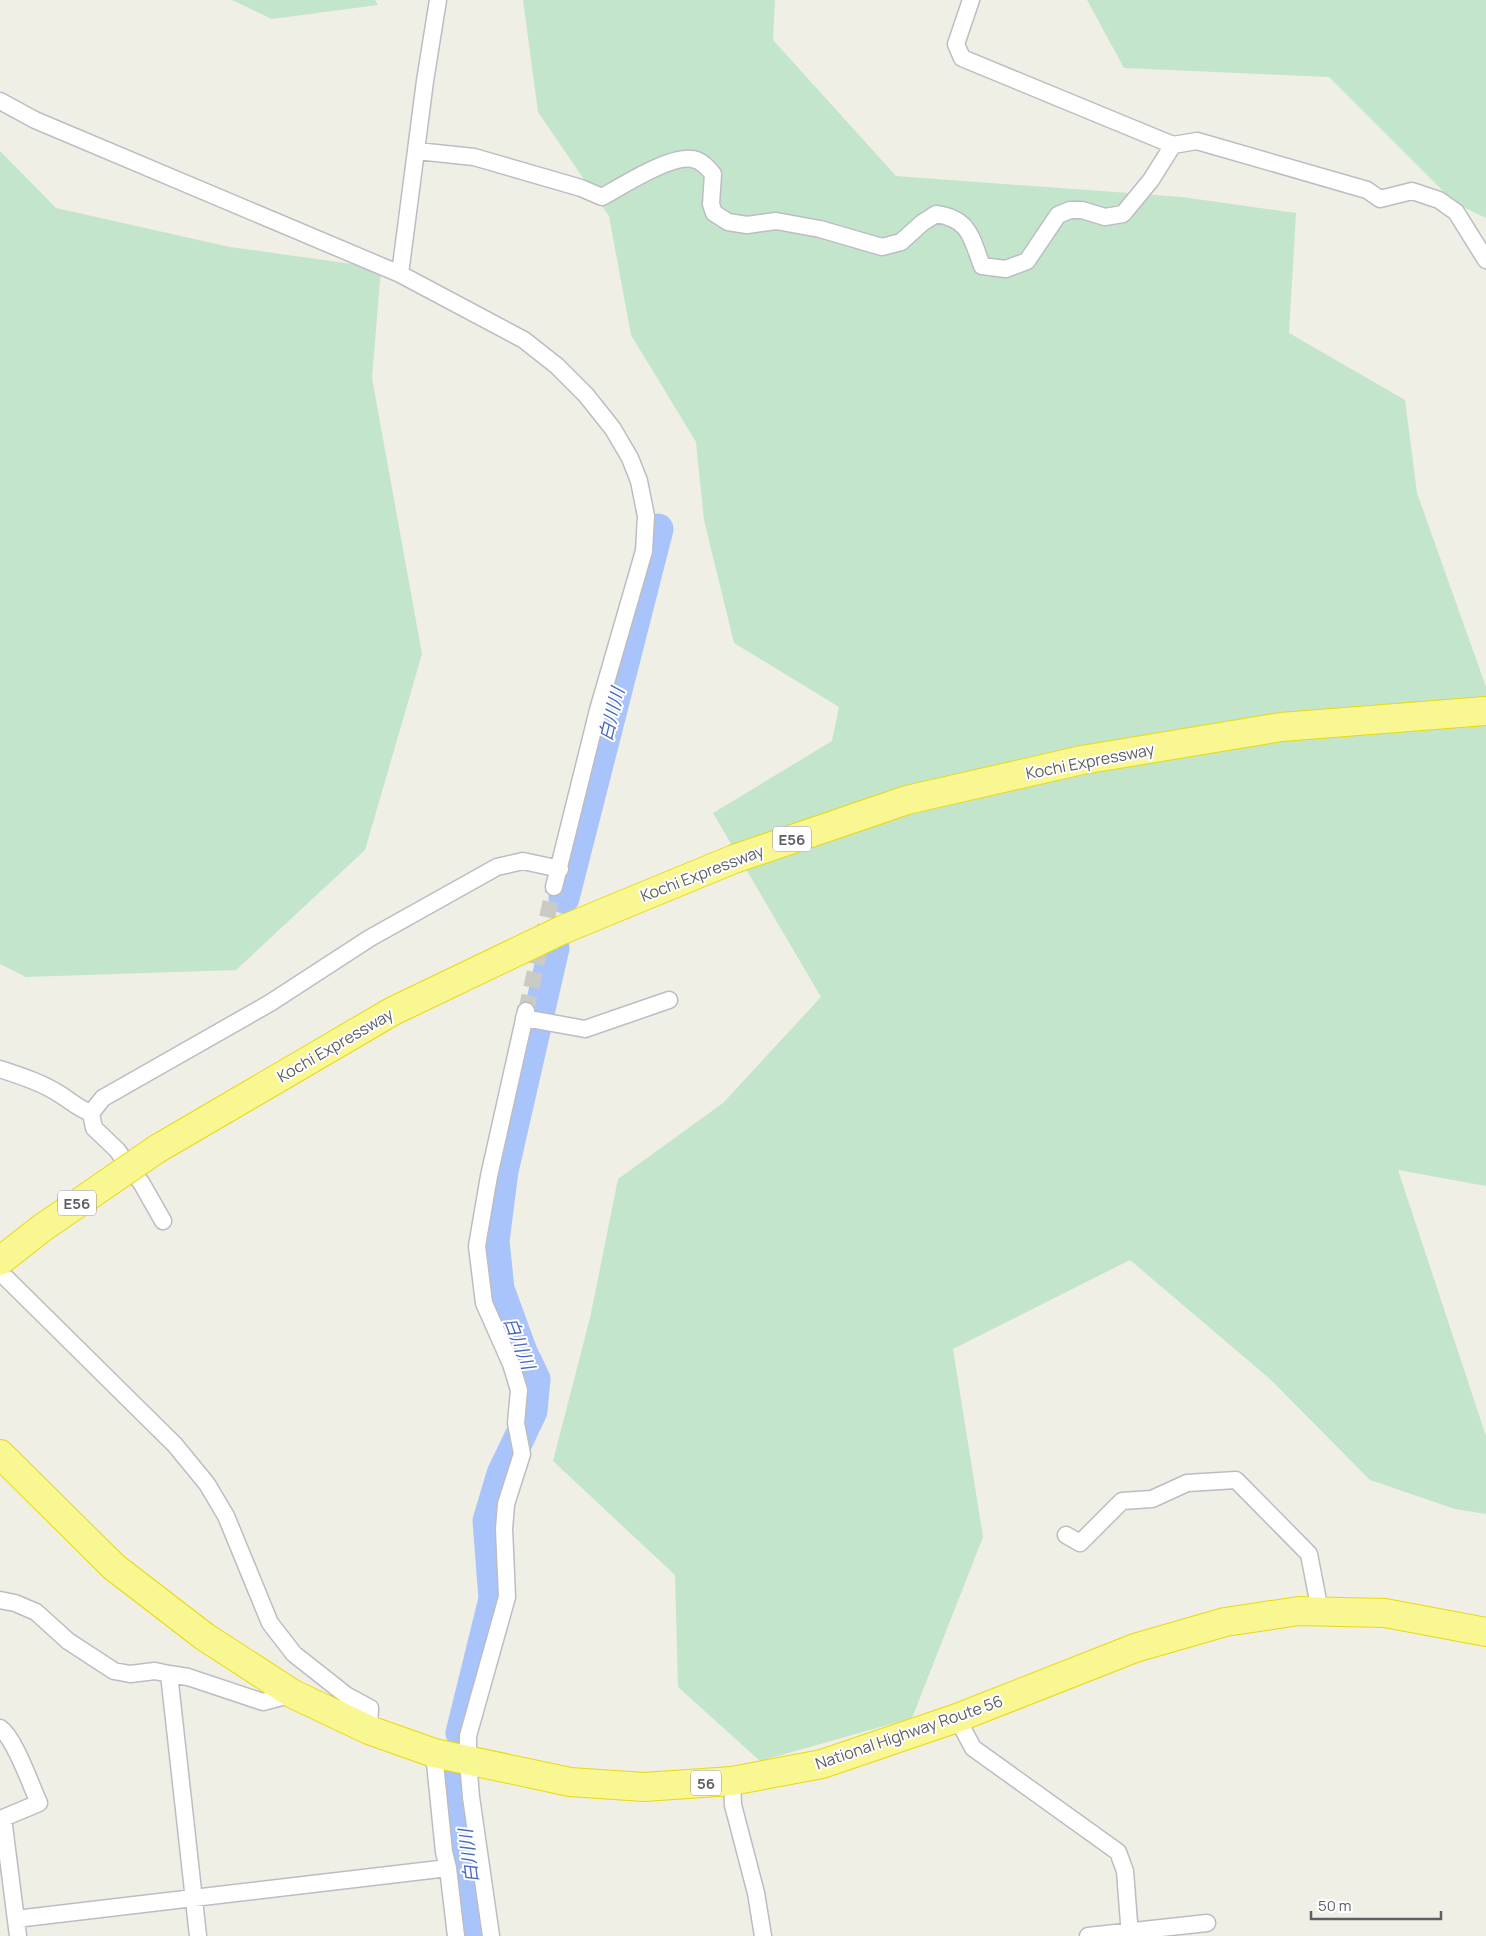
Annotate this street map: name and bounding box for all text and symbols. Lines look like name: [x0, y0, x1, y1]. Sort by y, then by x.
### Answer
water label: 白川川: [593, 683, 630, 743]
street label: Kochi Expressway: [1024, 738, 1157, 784]
road number: E56: [773, 826, 811, 852]
street label: Kochi Expressway: [637, 839, 767, 907]
street label: Kochi Expressway: [273, 1003, 398, 1087]
road number: E56: [58, 1190, 96, 1216]
water label: 白川川: [499, 1313, 542, 1374]
street label: National Highway Route 56: [812, 1690, 1006, 1774]
road number: 56: [691, 1770, 721, 1796]
water label: 白川川: [453, 1826, 483, 1884]
scale bar: [1311, 1888, 1441, 1920]
text: 50 m: [1318, 1895, 1352, 1916]

